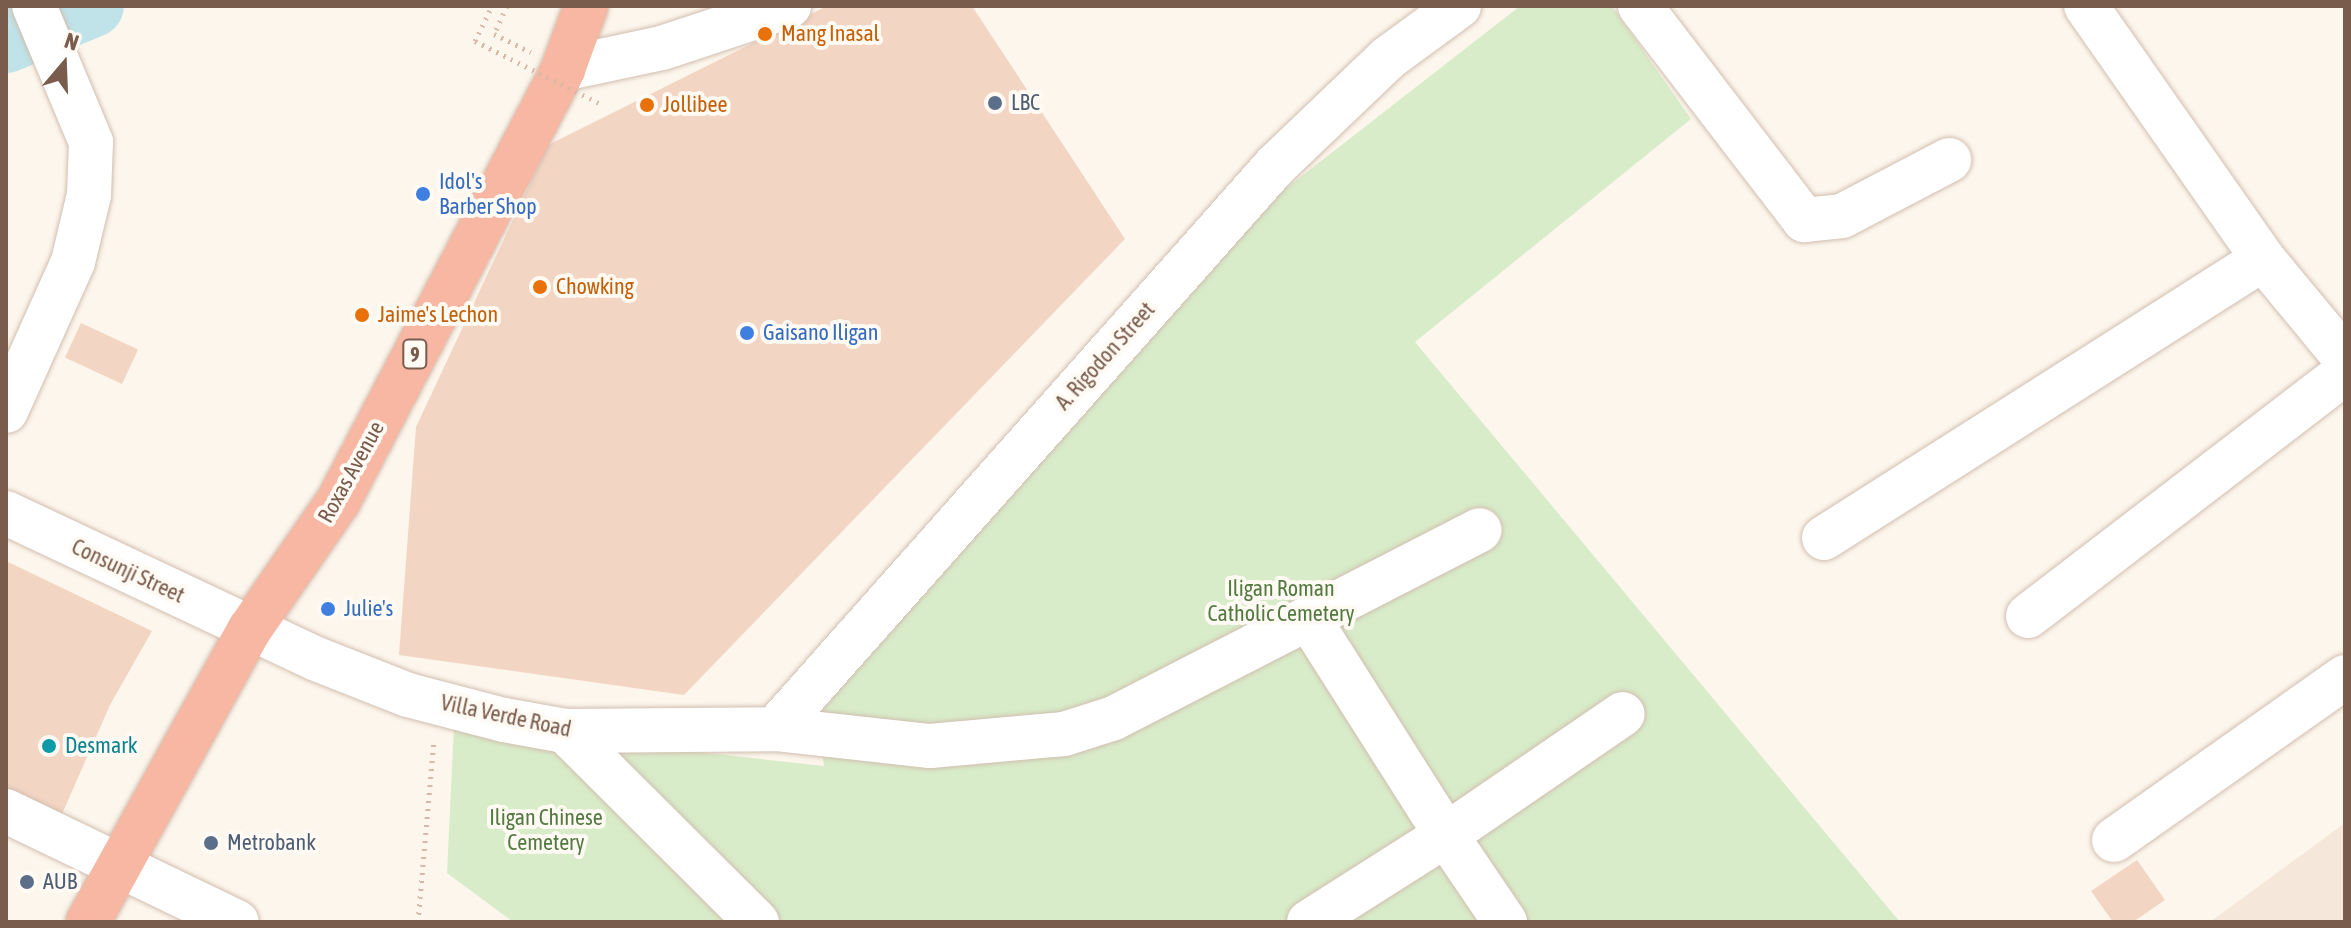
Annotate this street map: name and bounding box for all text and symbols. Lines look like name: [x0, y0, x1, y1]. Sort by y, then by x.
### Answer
place label: Mang Inasal: [781, 21, 879, 47]
north arrow: [24, 24, 104, 104]
marker: Mang Inasal: [756, 25, 774, 43]
text: N: [61, 27, 82, 56]
place label: LBC: [1011, 90, 1040, 116]
place label: Jollibee: [663, 92, 727, 118]
marker: LBC: [986, 94, 1004, 112]
marker: Jollibee: [638, 96, 656, 114]
place label: Idol's Barber Shop: [439, 168, 537, 220]
marker: Idol's Barber Shop: [414, 185, 432, 203]
place label: Chowking: [556, 274, 634, 300]
marker: Chowking: [531, 278, 549, 296]
street label: A. Rigodon Street: [1050, 297, 1160, 415]
place label: Jaime's Lechon: [378, 302, 498, 328]
marker: Jaime's Lechon: [353, 306, 371, 324]
place label: Gaisano Iligan: [763, 320, 878, 346]
marker: Gaisano Iligan: [738, 324, 756, 342]
road number: 9: [401, 338, 429, 370]
street label: Roxas Avenue: [312, 417, 390, 527]
street label: Consunji Street: [67, 533, 189, 609]
park label: Iligan Roman Catholic Cemetery: [1208, 575, 1354, 626]
place label: Julie's: [344, 596, 393, 622]
marker: Julie's: [319, 600, 337, 618]
street label: Villa Verde Road: [438, 689, 574, 743]
place label: Desmark: [65, 733, 137, 759]
marker: Desmark: [40, 737, 58, 755]
park label: Iligan Chinese Cemetery: [489, 804, 603, 856]
place label: Metrobank: [227, 830, 316, 856]
marker: Metrobank: [202, 834, 220, 852]
place label: AUB: [43, 869, 77, 895]
marker: AUB: [18, 873, 36, 891]

